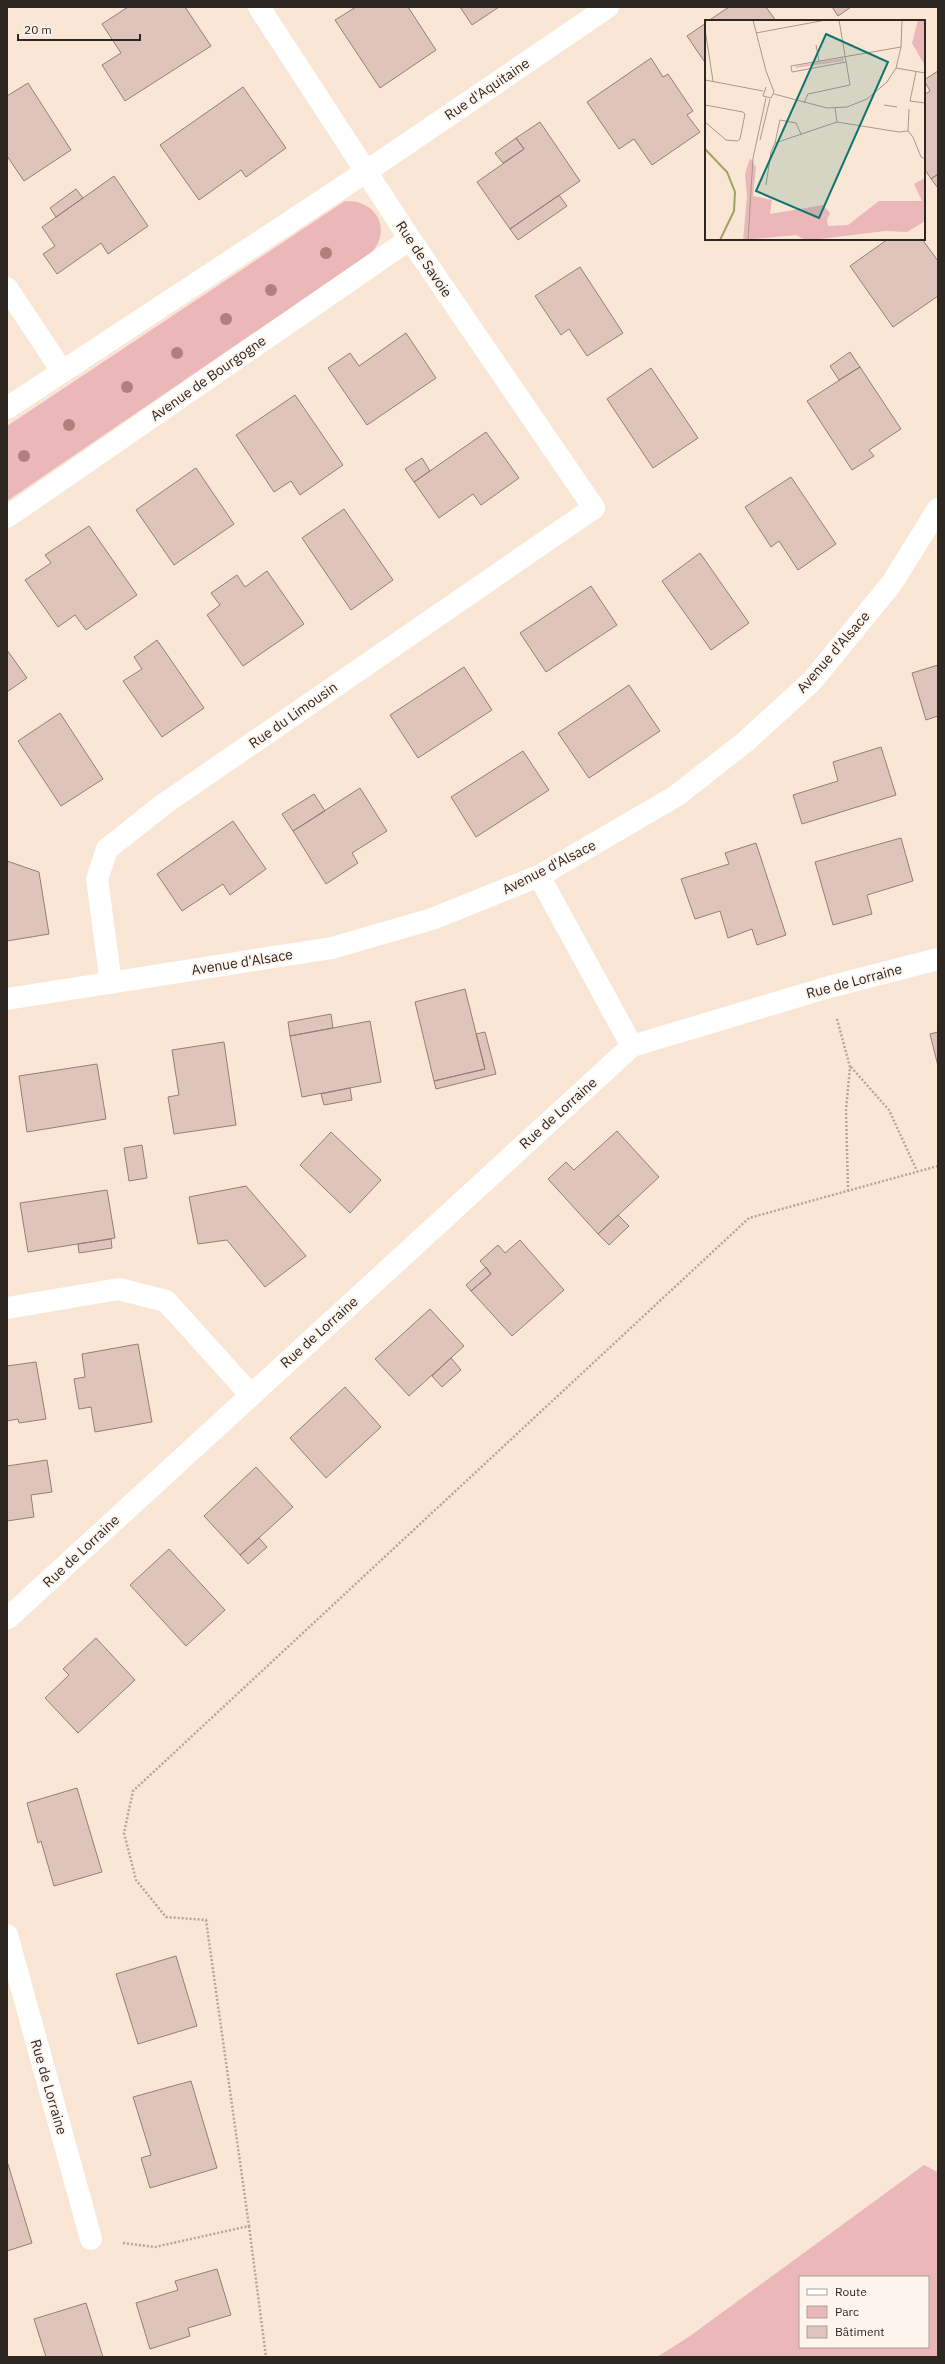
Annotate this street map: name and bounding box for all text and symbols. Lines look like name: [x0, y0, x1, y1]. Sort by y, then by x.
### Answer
scale bar: [18, 16, 140, 42]
inset map: [705, 20, 925, 240]
text: 20 m: [24, 22, 52, 37]
street label: Rue d'Aquitaine: [441, 54, 533, 124]
street label: Rue de Savoie: [392, 217, 456, 301]
street label: Avenue de Bourgogne: [147, 331, 270, 425]
street label: Avenue d'Alsace: [793, 607, 874, 697]
street label: Rue du Limousin: [245, 678, 341, 752]
street label: Avenue d'Alsace: [499, 836, 599, 898]
street label: Avenue d'Alsace: [190, 945, 294, 979]
street label: Rue de Lorraine: [804, 959, 904, 1002]
street label: Rue de Lorraine: [515, 1073, 601, 1153]
street label: Rue de Lorraine: [276, 1292, 362, 1372]
street label: Rue de Lorraine: [39, 1511, 123, 1591]
street label: Rue de Lorraine: [27, 2037, 71, 2137]
legend: [799, 2276, 929, 2348]
text: Route: [835, 2284, 867, 2299]
text: Parc: [835, 2304, 859, 2319]
text: Bâtiment: [835, 2324, 885, 2339]

